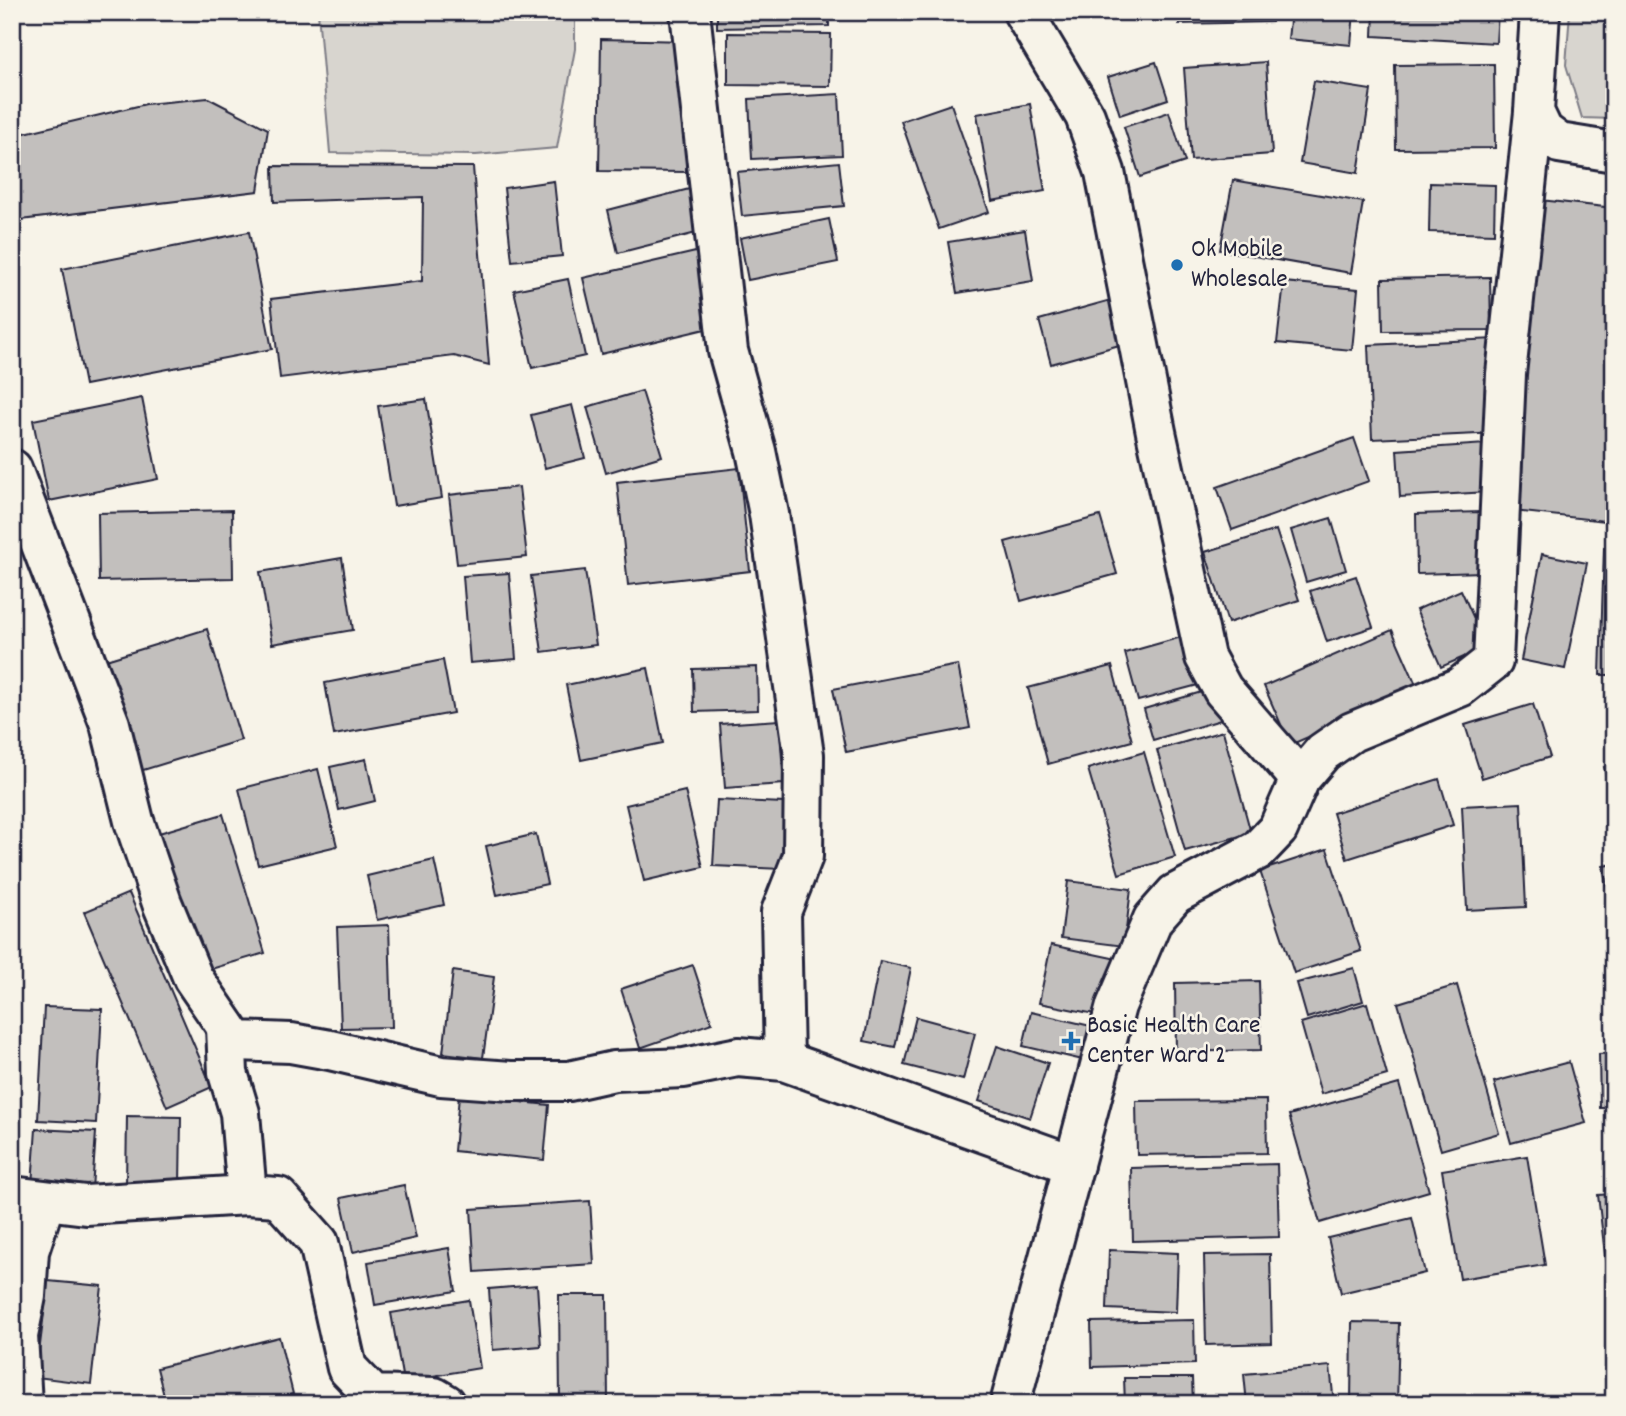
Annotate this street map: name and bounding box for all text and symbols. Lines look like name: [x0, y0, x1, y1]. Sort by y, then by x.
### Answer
place label: Ok Mobile Wholesale: [1191, 232, 1288, 299]
marker: Ok Mobile Wholesale: [1169, 257, 1185, 273]
place label: Basic Health Care Center Ward 2: [1087, 1008, 1260, 1075]
marker: Basic Health Care Center Ward 2: [1061, 1031, 1081, 1051]

